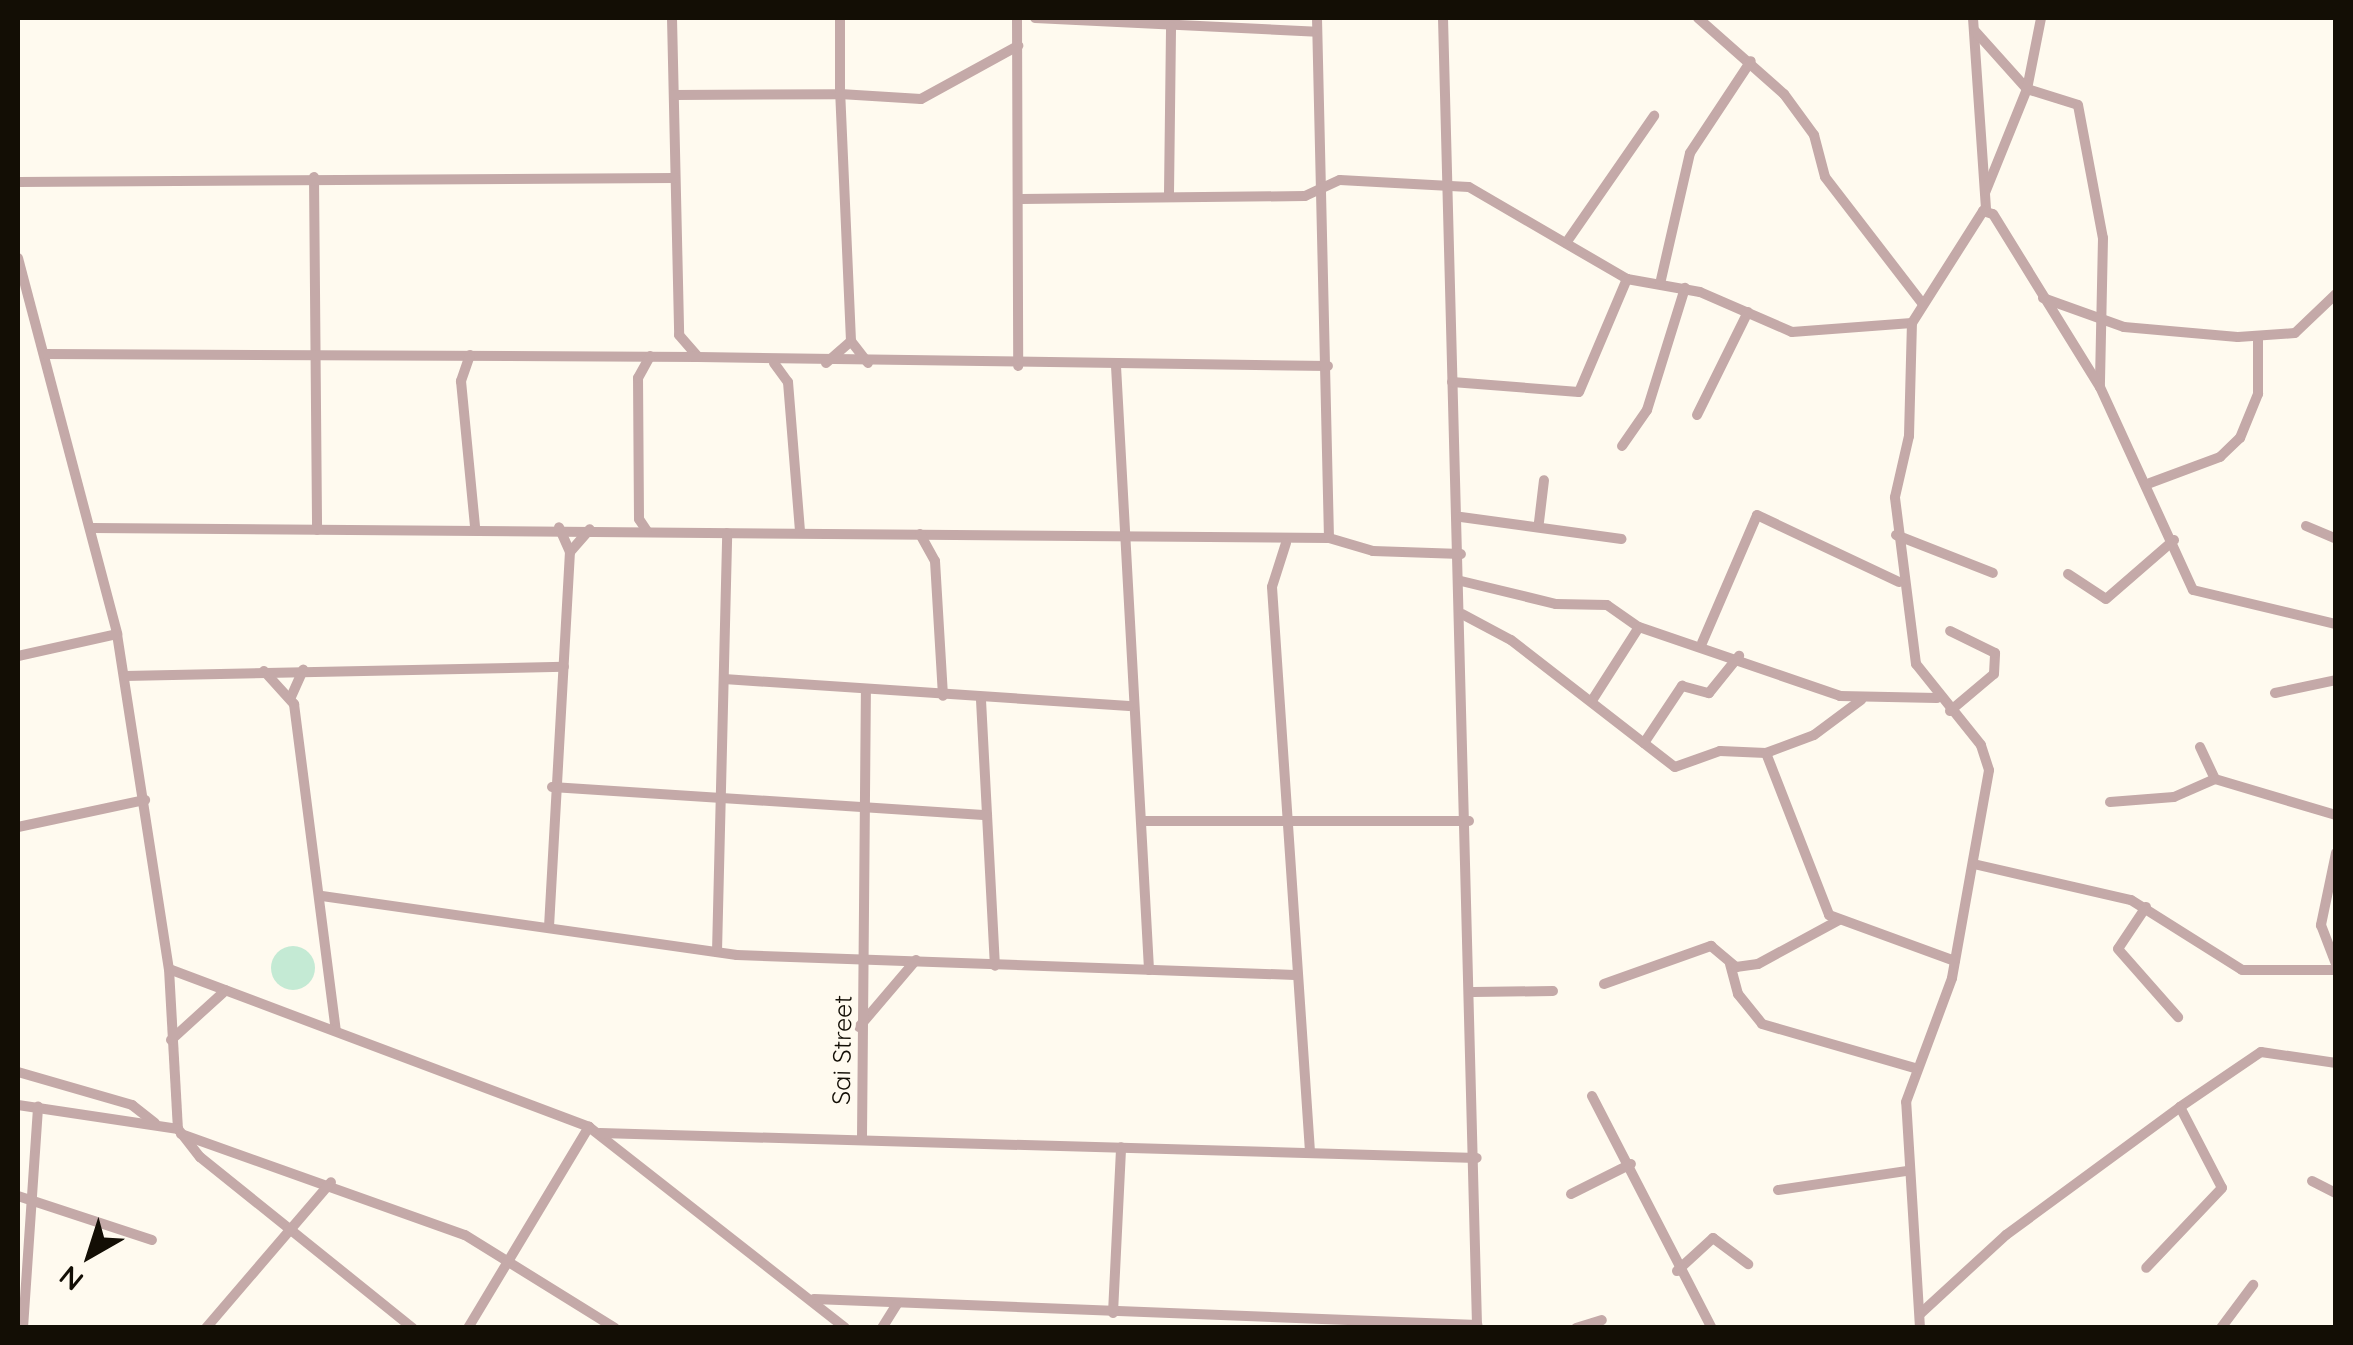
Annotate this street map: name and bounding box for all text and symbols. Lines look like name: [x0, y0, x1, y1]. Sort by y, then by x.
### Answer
street label: Sai Street: [826, 995, 858, 1105]
north arrow: [40, 1205, 140, 1305]
text: N: [52, 1259, 90, 1299]

